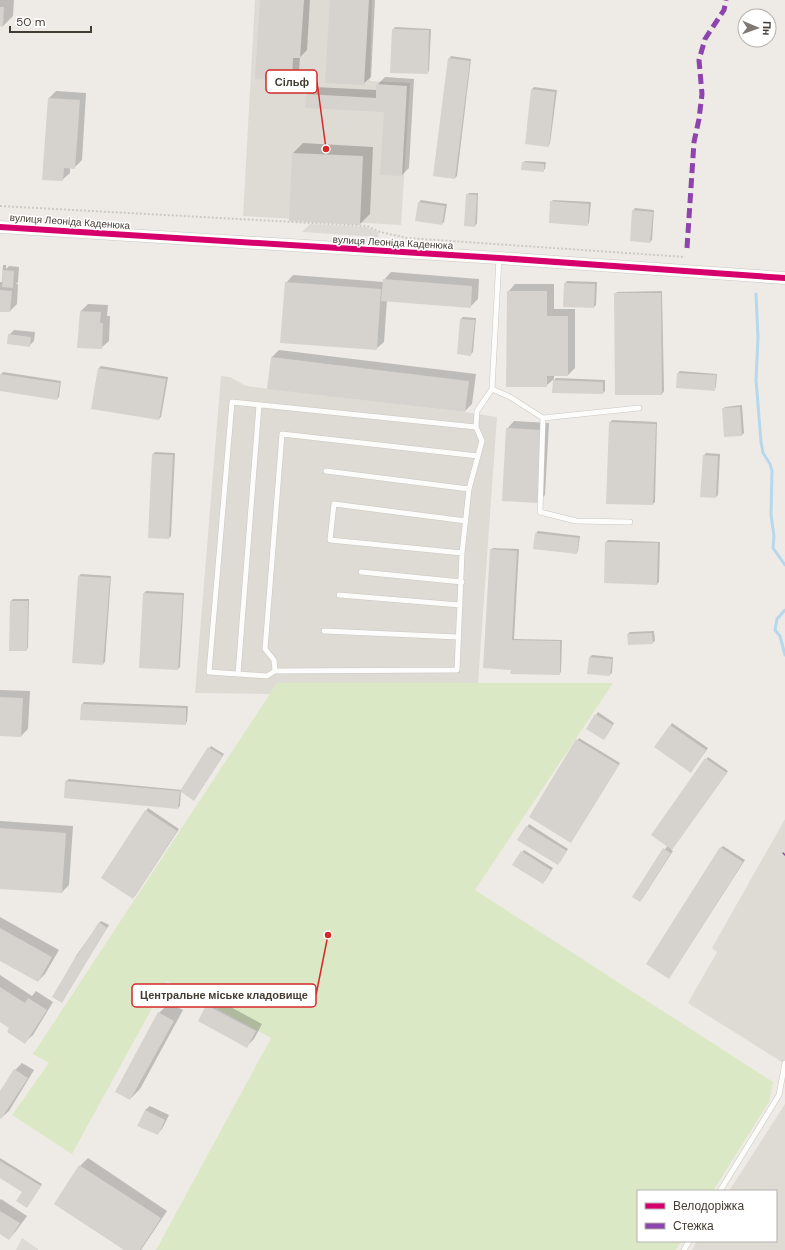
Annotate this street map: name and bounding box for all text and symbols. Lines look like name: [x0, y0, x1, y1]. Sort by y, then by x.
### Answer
scale bar: [10, 8, 91, 34]
north arrow: [737, 8, 777, 48]
text: 50 m: [16, 14, 45, 30]
text: Пн: [760, 21, 774, 36]
callout: Сільф: [266, 70, 317, 93]
text: Сільф: [275, 75, 310, 89]
street label: вулиця Леоніда Каденюка: [9, 211, 131, 232]
street label: вулиця Леоніда Каденюка: [332, 233, 454, 252]
callout: Центральне міське кладовище: [132, 984, 316, 1007]
text: Центральне міське кладовище: [140, 988, 308, 1002]
legend: [637, 1190, 777, 1242]
text: Велодоріжка: [673, 1198, 744, 1214]
text: Стежка: [673, 1218, 714, 1234]

